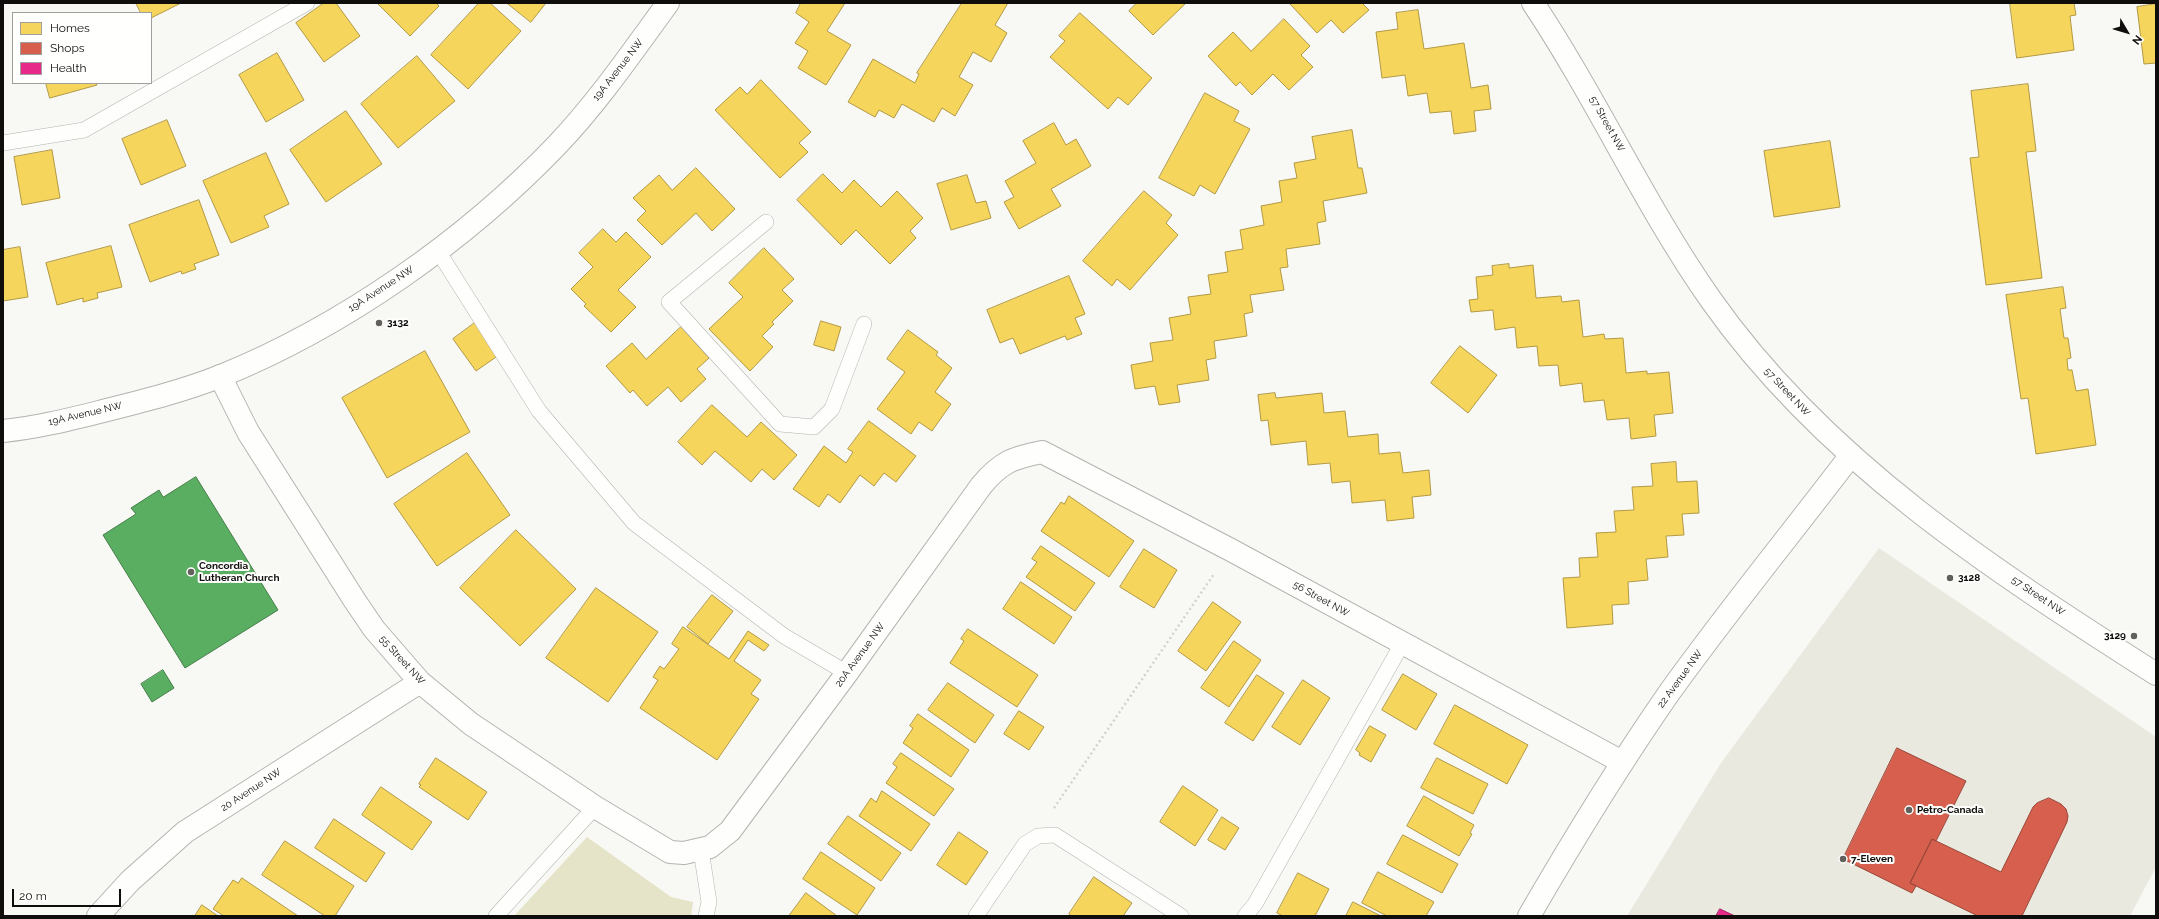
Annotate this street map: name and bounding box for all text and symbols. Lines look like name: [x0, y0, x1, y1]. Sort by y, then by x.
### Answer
legend: [12, 12, 152, 84]
north arrow: [2107, 12, 2147, 52]
text: Homes: [50, 21, 90, 35]
text: N: [2129, 32, 2145, 47]
street label: 19A Avenue NW: [590, 37, 646, 103]
text: Shops: [50, 41, 85, 55]
text: Health: [50, 61, 87, 75]
street label: 57 Street NW: [1587, 94, 1627, 154]
street label: 19A Avenue NW: [346, 263, 416, 315]
place label: 3132: [387, 317, 409, 329]
marker: 3132: [374, 318, 384, 328]
street label: 57 Street NW: [1762, 365, 1812, 419]
street label: 19A Avenue NW: [47, 400, 123, 428]
place label: Concordia Lutheran Church: [199, 560, 279, 584]
marker: Concordia Lutheran Church: [186, 567, 196, 577]
place label: 3128: [1958, 572, 1980, 584]
marker: 3128: [1945, 573, 1955, 583]
street label: 57 Street NW: [2009, 574, 2067, 618]
street label: 56 Street NW: [1291, 579, 1351, 619]
street label: 20A Avenue NW: [833, 621, 887, 689]
place label: 3129: [2104, 630, 2126, 642]
marker: 3129: [2129, 631, 2139, 641]
street label: 55 Street NW: [377, 633, 427, 687]
street label: 22 Avenue NW: [1655, 648, 1705, 710]
street label: 20 Avenue NW: [219, 766, 283, 814]
place label: Petro-Canada: [1917, 804, 1984, 816]
marker: Petro-Canada: [1904, 805, 1914, 815]
place label: 7-Eleven: [1851, 853, 1893, 865]
marker: 7-Eleven: [1838, 854, 1848, 864]
scale bar: [14, 881, 123, 907]
text: 20 m: [19, 889, 47, 903]

